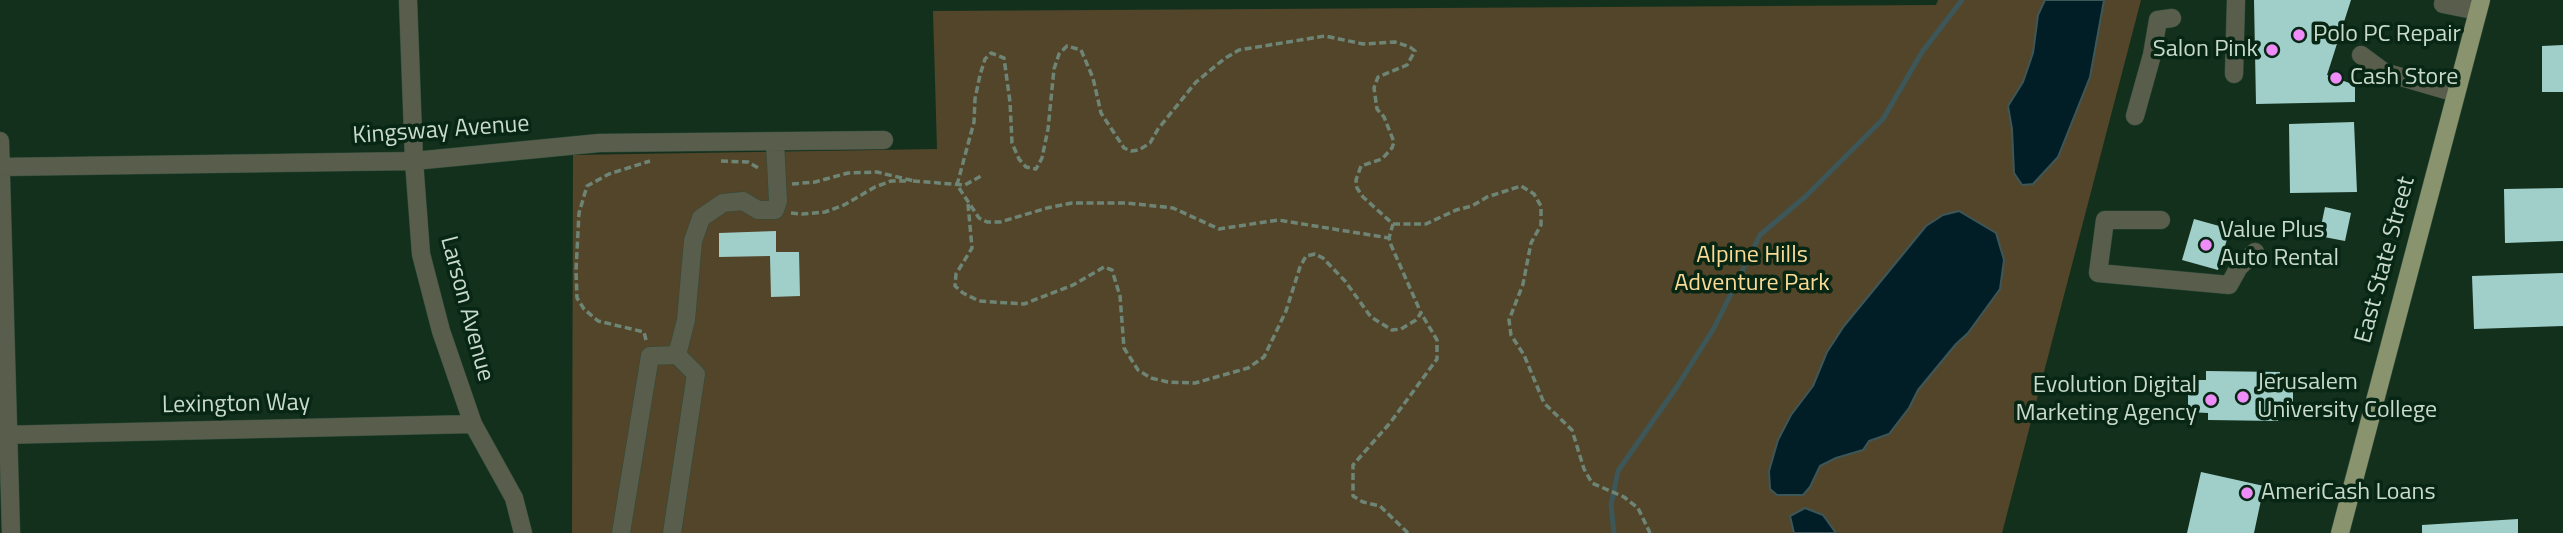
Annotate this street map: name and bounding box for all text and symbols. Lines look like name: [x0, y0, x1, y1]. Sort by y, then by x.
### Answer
place label: Polo PC Repair: [2313, 21, 2461, 49]
marker: Polo PC Repair: [2291, 27, 2307, 43]
place label: Salon Pink: [2153, 36, 2258, 64]
marker: Salon Pink: [2264, 42, 2280, 58]
place label: Cash Store: [2350, 64, 2458, 92]
marker: Cash Store: [2328, 70, 2344, 86]
street label: Kingsway Avenue: [352, 110, 530, 152]
street label: East State Street: [2350, 174, 2422, 346]
place label: Value Plus Auto Rental: [2220, 217, 2339, 273]
street label: Larson Avenue: [433, 233, 499, 385]
marker: Value Plus Auto Rental: [2198, 237, 2214, 253]
park label: Alpine Hills Adventure Park: [1674, 242, 1830, 298]
place label: Jerusalem University College: [2257, 369, 2437, 425]
place label: Evolution Digital Marketing Agency: [2016, 372, 2197, 428]
street label: Lexington Way: [162, 389, 310, 421]
marker: Jerusalem University College: [2235, 389, 2251, 405]
marker: Evolution Digital Marketing Agency: [2203, 392, 2219, 408]
place label: AmeriCash Loans: [2261, 479, 2436, 507]
marker: AmeriCash Loans: [2239, 485, 2255, 501]

